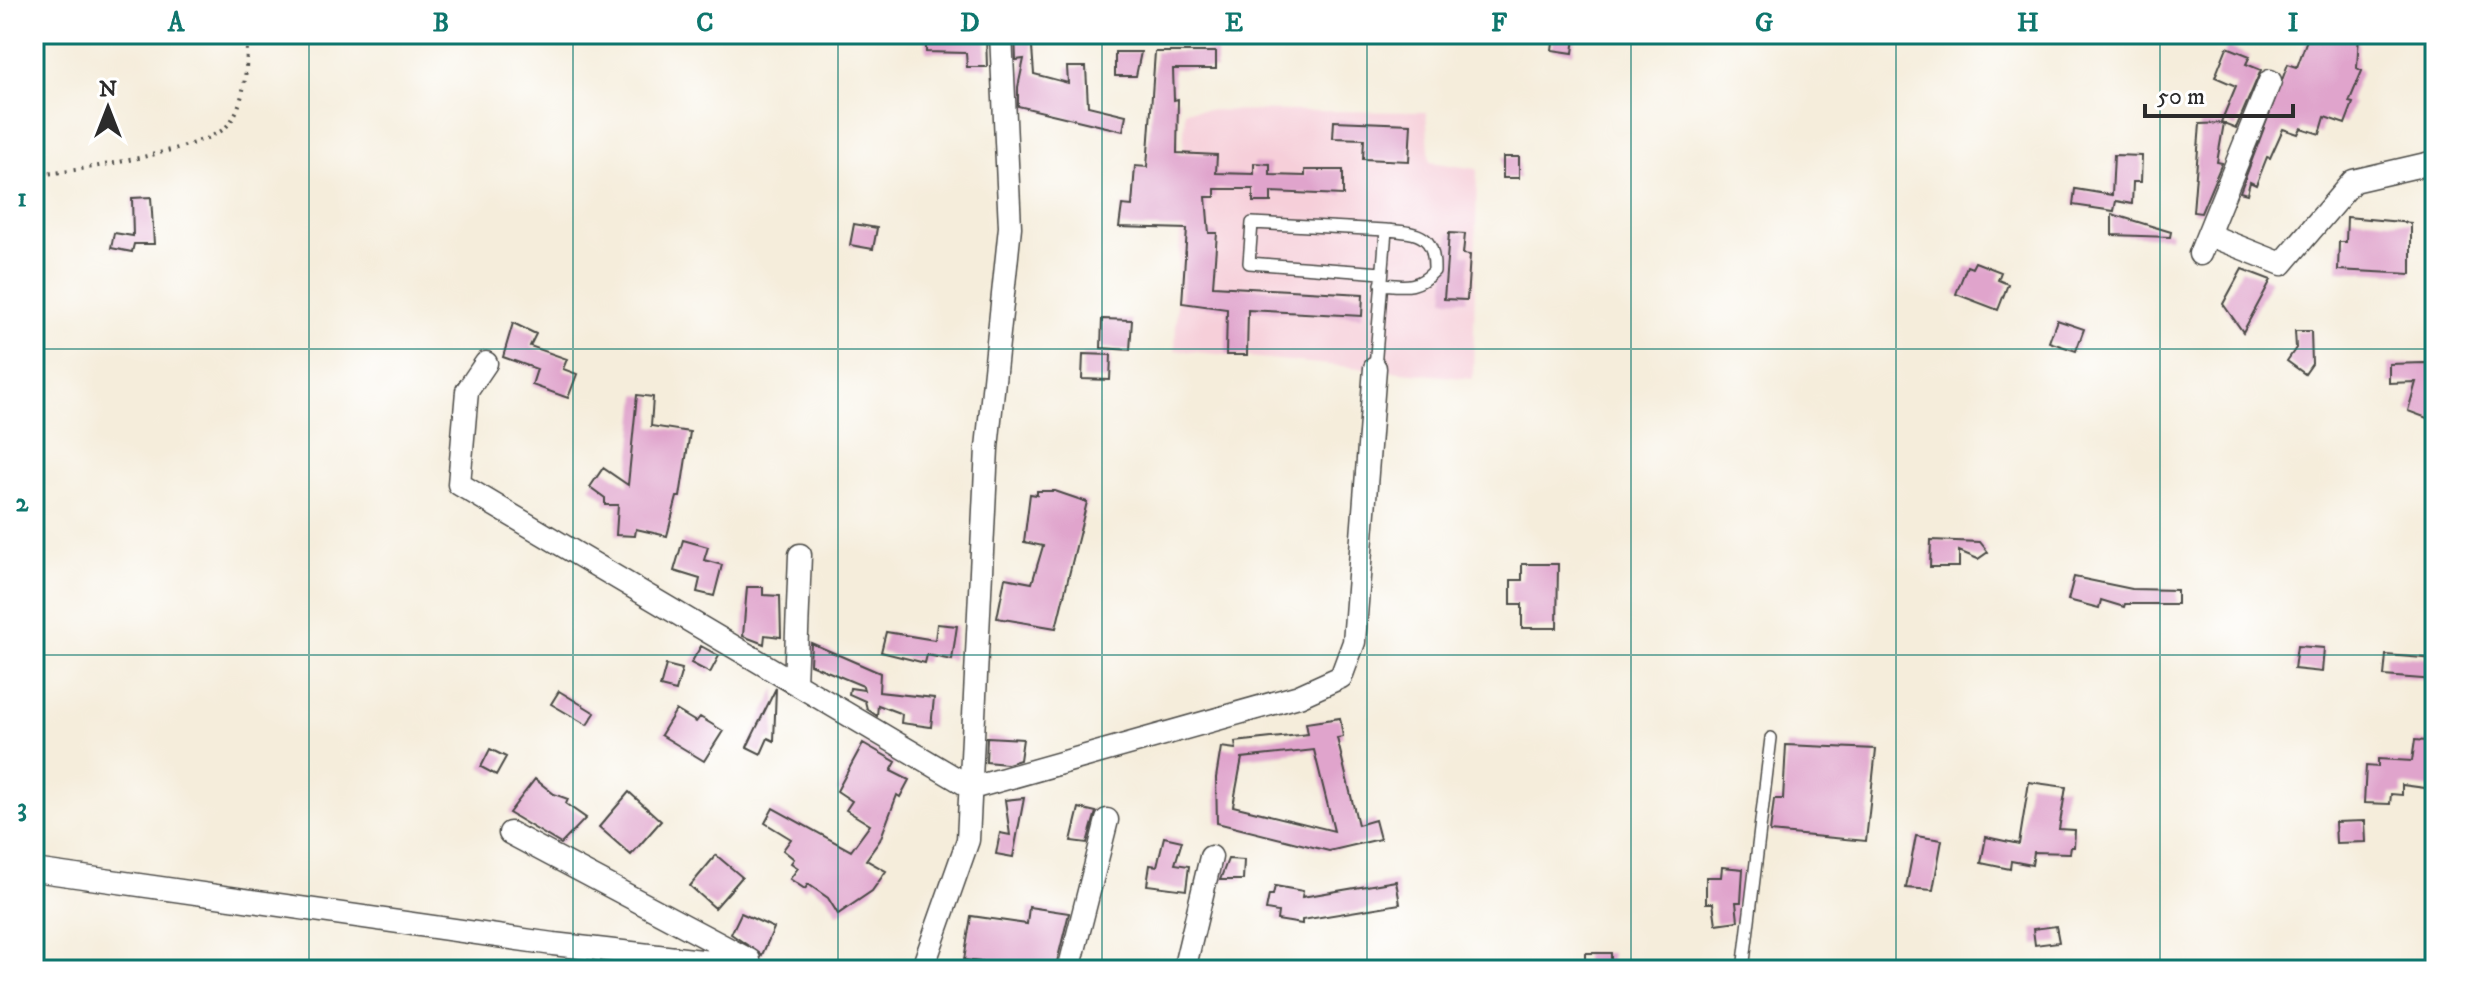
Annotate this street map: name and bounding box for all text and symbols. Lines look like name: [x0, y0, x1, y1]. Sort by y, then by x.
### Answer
text: A: [167, 7, 186, 40]
text: B: [433, 7, 449, 40]
text: C: [696, 7, 714, 40]
text: D: [960, 7, 980, 40]
text: E: [1225, 7, 1243, 40]
text: F: [1491, 7, 1508, 40]
text: G: [1755, 7, 1773, 40]
text: H: [2017, 7, 2039, 40]
text: I: [2288, 7, 2299, 40]
north arrow: [68, 68, 148, 148]
scale bar: [2145, 68, 2293, 118]
text: N: [99, 76, 117, 103]
text: 50 m: [2157, 82, 2205, 112]
text: 1: [17, 182, 27, 215]
text: 2: [16, 487, 30, 520]
text: 3: [17, 792, 27, 825]

